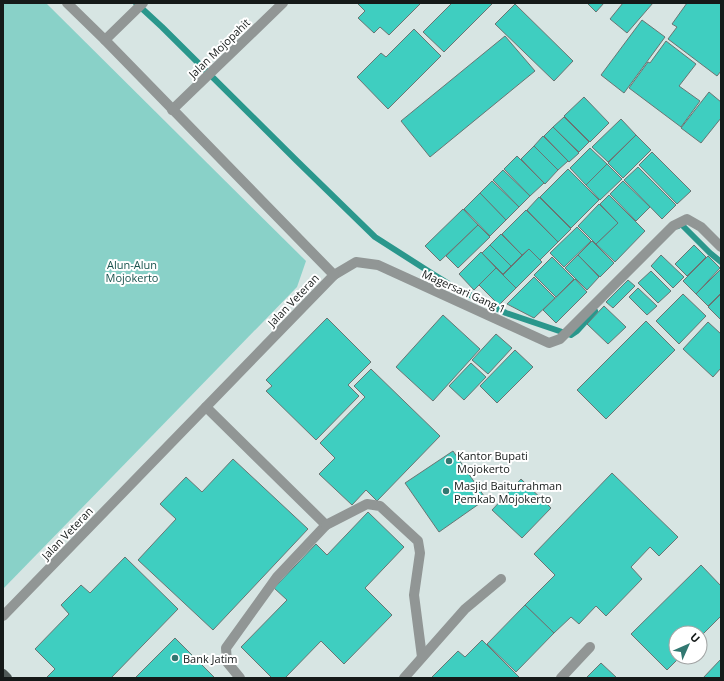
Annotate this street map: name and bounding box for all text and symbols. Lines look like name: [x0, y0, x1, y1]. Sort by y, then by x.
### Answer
street label: Jalan Mojopahit: [184, 15, 253, 82]
park label: Alun-Alun Mojokerto: [106, 257, 159, 285]
street label: Magersari Gang 1: [420, 266, 508, 316]
street label: Jalan Veteran: [263, 270, 322, 330]
place label: Kantor Bupati Mojokerto: [457, 448, 528, 476]
marker: Kantor Bupati Mojokerto: [444, 456, 454, 466]
place label: Masjid Baiturrahman Pemkab Mojokerto: [454, 478, 562, 506]
marker: Masjid Baiturrahman Pemkab Mojokerto: [441, 486, 451, 496]
street label: Jalan Veteran: [37, 503, 96, 563]
north arrow: [668, 625, 708, 665]
text: U: [687, 629, 704, 646]
place label: Bank Jatim: [183, 651, 238, 666]
marker: Bank Jatim: [170, 653, 180, 663]

